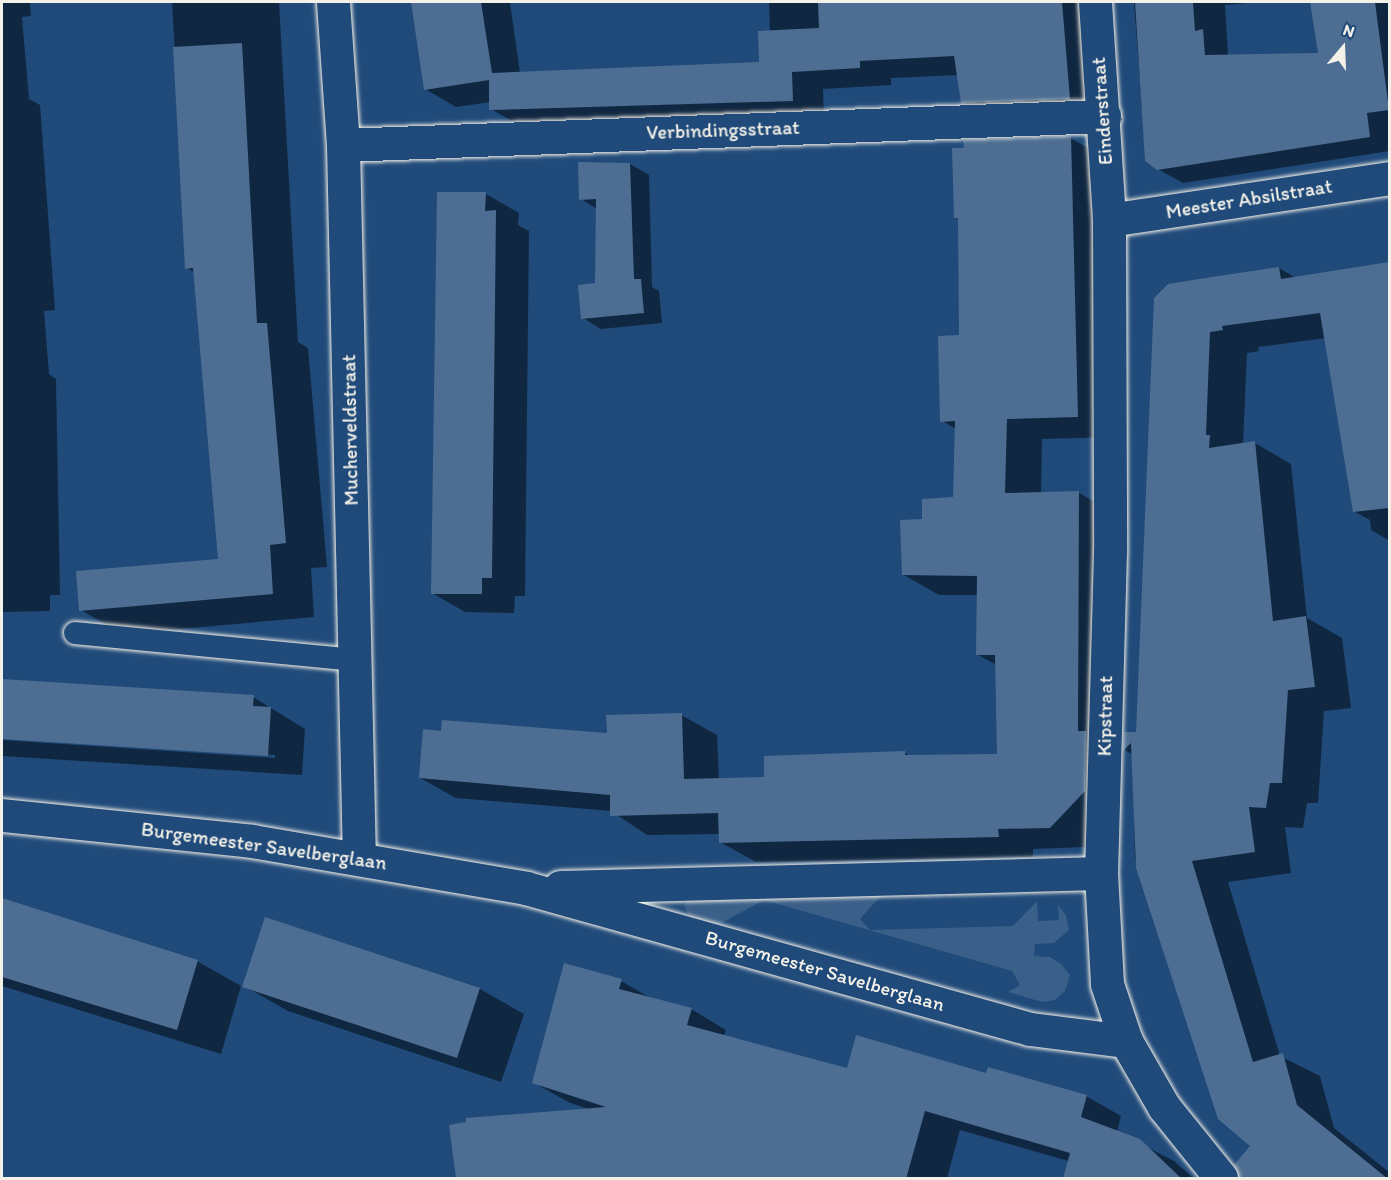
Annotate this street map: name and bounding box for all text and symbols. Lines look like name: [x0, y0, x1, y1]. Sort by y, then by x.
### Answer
north arrow: [1313, 18, 1373, 78]
text: N: [1341, 20, 1357, 41]
street label: Einderstraat: [1086, 56, 1118, 166]
street label: Verbindingsstraat: [646, 115, 800, 145]
street label: Meester Absilstraat: [1164, 174, 1334, 224]
street label: Mucherveldstraat: [337, 354, 363, 506]
street label: Kipstraat: [1092, 676, 1118, 756]
street label: Burgemeester Savelberglaan: [140, 817, 388, 875]
street label: Burgemeester Savelberglaan: [703, 925, 947, 1017]

